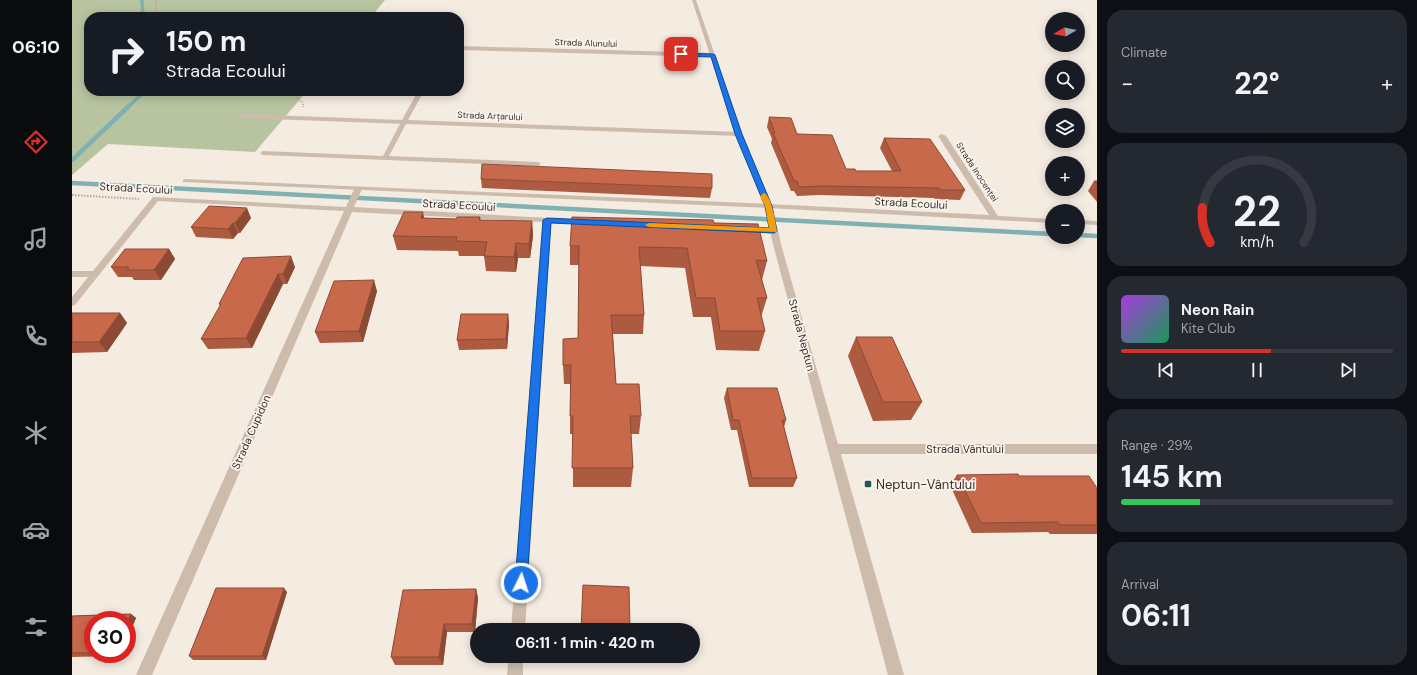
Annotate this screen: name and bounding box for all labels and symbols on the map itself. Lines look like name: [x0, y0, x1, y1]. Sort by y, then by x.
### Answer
north arrow: [1045, 12, 1085, 52]
street label: Strada Alunului: [554, 36, 618, 50]
pin: [664, 37, 698, 71]
street label: Strada Arțarului: [457, 109, 523, 123]
street label: Strada Inocenței: [953, 140, 1001, 204]
street label: Strada Ecoului: [99, 179, 173, 197]
street label: Strada Ecoului: [874, 194, 948, 212]
street label: Strada Ecoului: [422, 196, 496, 214]
street label: Strada Neptun: [786, 297, 818, 373]
street label: Strada Cupidon: [228, 393, 274, 471]
street label: Strada Vântului: [926, 442, 1004, 456]
place label: Neptun-Vântului: [876, 476, 975, 493]
marker: Neptun-Vântului: [863, 479, 873, 489]
position arrow: [500, 562, 542, 604]
speed limit sign: 30: [84, 611, 136, 663]

